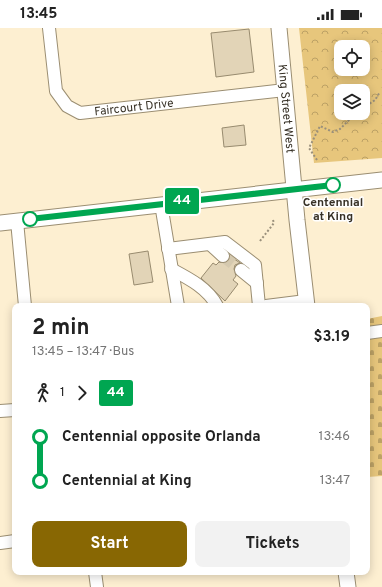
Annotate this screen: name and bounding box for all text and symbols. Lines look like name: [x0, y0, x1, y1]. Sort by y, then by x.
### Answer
text: 13:45: [20, 5, 57, 24]
map controls: [334, 40, 370, 120]
button: locate: [334, 40, 370, 76]
street label: King Street West: [273, 63, 298, 154]
button: layers: [334, 84, 370, 120]
street label: Faircourt Drive: [93, 96, 175, 120]
marker: Centennial at King: [325, 177, 341, 193]
line badge: 44: [164, 188, 200, 214]
text: 44: [173, 192, 191, 209]
place label: Centennial at King: [303, 195, 363, 225]
unlabelled marker: [22, 211, 38, 227]
text: 2 min: [32, 315, 89, 342]
text: $3.19: [313, 328, 350, 347]
text: 13:45 – 13:47 · Bus: [32, 344, 134, 360]
icon: walk: [32, 382, 54, 404]
icon: forward: [71, 382, 93, 404]
text: 44: [107, 384, 125, 401]
text: 1: [60, 385, 65, 401]
text: Centennial opposite Orlanda: [62, 428, 261, 447]
text: 13:46: [319, 429, 350, 445]
text: Centennial at King: [62, 472, 192, 491]
text: 13:47: [320, 473, 350, 489]
button: Start: [32, 521, 187, 567]
button: Tickets: [195, 521, 350, 567]

